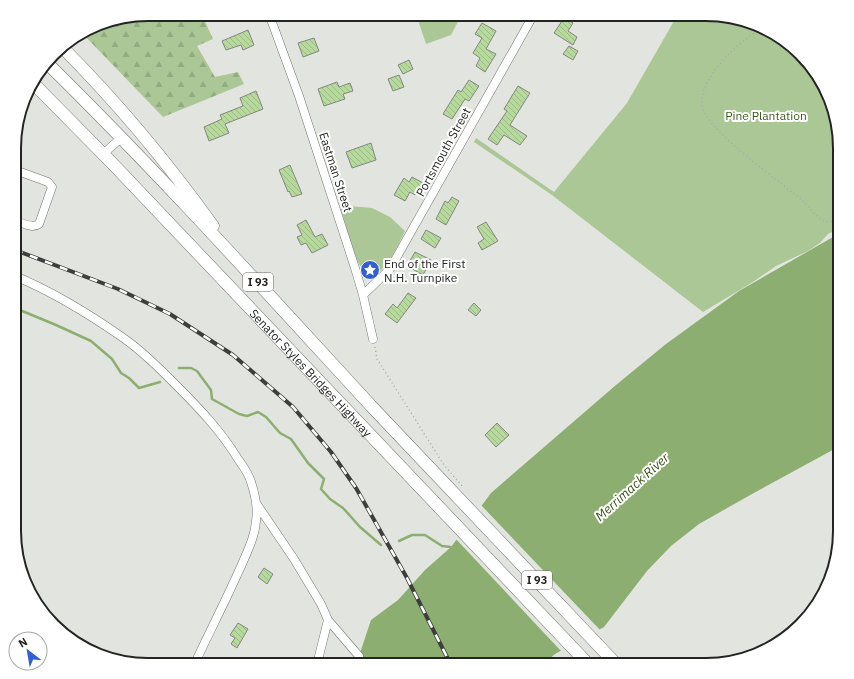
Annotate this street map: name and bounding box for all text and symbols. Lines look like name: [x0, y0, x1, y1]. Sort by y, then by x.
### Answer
street label: Portsmouth Street: [412, 105, 474, 199]
park label: Pine Plantation: [725, 108, 807, 123]
street label: Eastman Street: [316, 130, 356, 214]
place label: End of the First N.H. Turnpike: [384, 256, 466, 285]
place icon: End of the First N.H. Turnpike: [359, 259, 381, 281]
road number: I 93: [243, 273, 273, 291]
street label: Senator Styles Bridges Highway: [247, 306, 375, 440]
water label: Merrimack River: [592, 449, 673, 525]
road number: I 93: [522, 571, 552, 589]
north arrow: [8, 631, 48, 671]
text: N: [16, 634, 30, 650]

